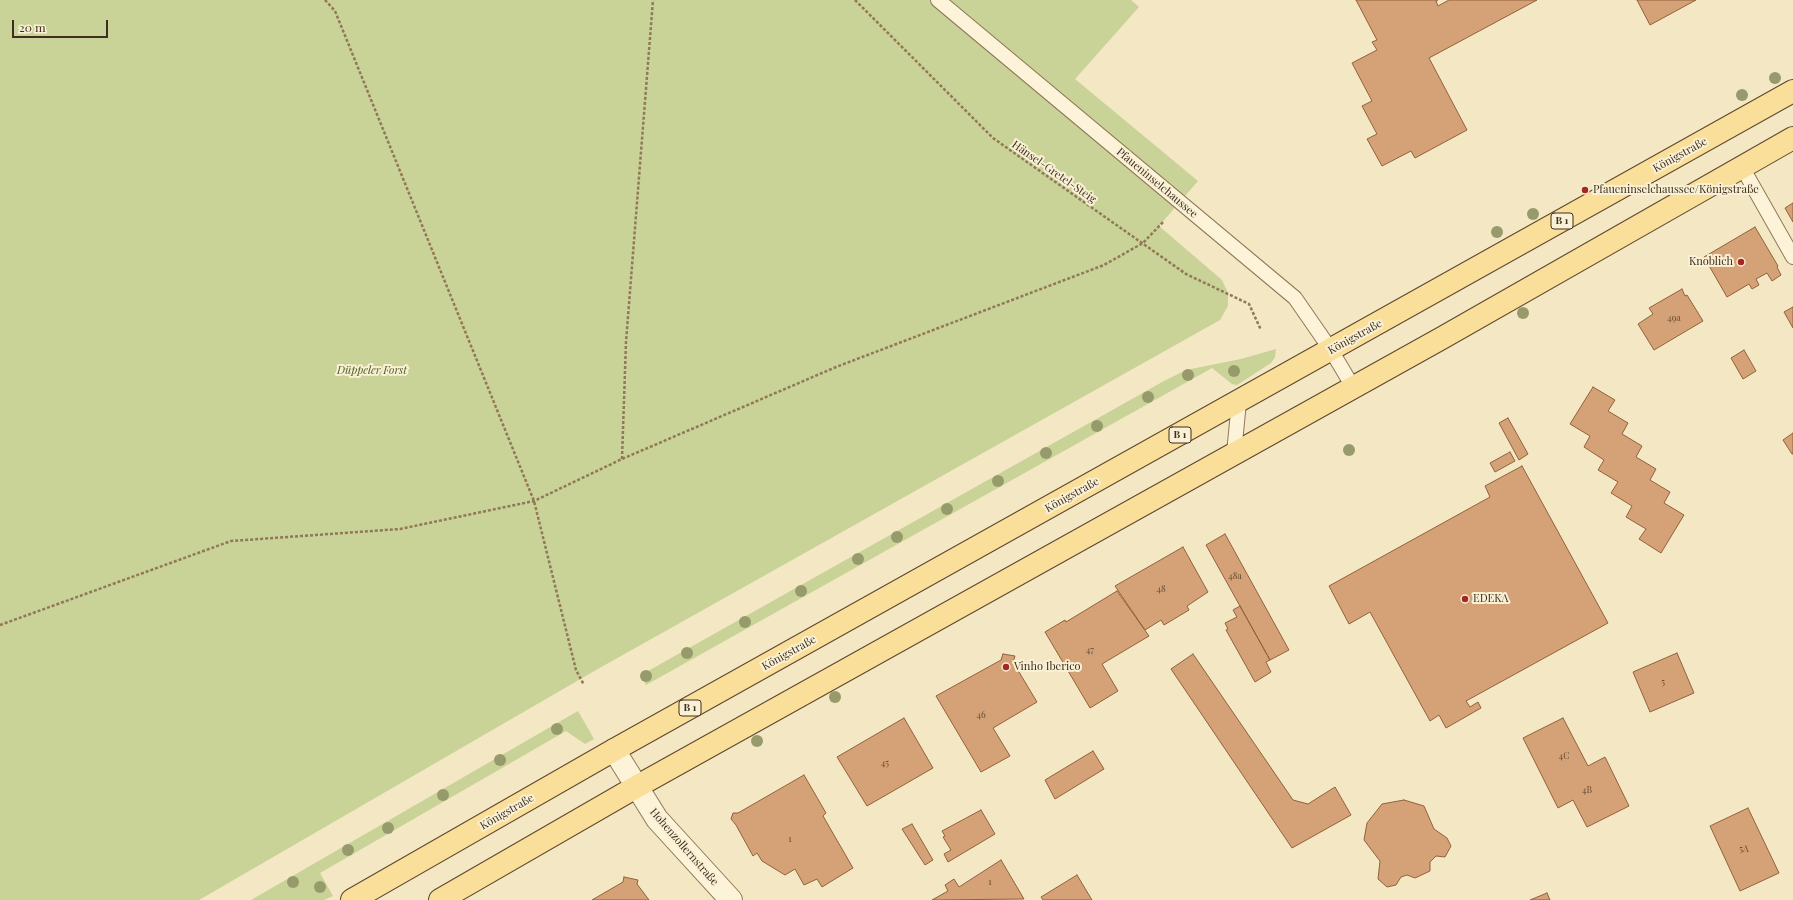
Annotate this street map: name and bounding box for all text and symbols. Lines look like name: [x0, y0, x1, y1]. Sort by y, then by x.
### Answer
scale bar: [14, 12, 110, 38]
text: 20 m: [19, 19, 46, 35]
street label: Königstraße: [1651, 135, 1709, 175]
street label: Hänsel-Gretel-Steig: [1009, 138, 1099, 206]
street label: Pfaueninselchaussee: [1114, 145, 1200, 221]
place label: Pfaueninselchaussee/Königstraße: [1593, 183, 1759, 197]
marker: Pfaueninselchaussee/Königstraße: [1580, 185, 1590, 195]
road number: B 1: [1551, 213, 1573, 229]
place label: Knoblich: [1689, 255, 1733, 269]
marker: Knoblich: [1736, 257, 1746, 267]
house number: 49a: [1667, 313, 1681, 323]
street label: Königstraße: [1326, 317, 1384, 357]
park label: Düppeler Forst: [337, 364, 407, 378]
road number: B 1: [1169, 427, 1191, 443]
street label: Königstraße: [1043, 475, 1101, 515]
house number: 48a: [1228, 571, 1242, 581]
house number: 48: [1156, 584, 1166, 594]
place label: EDEKA: [1473, 592, 1508, 606]
marker: EDEKA: [1460, 594, 1470, 604]
street label: Königstraße: [760, 633, 818, 673]
house number: 47: [1086, 645, 1094, 655]
place label: Vinho Iberico: [1014, 660, 1081, 674]
marker: Vinho Iberico: [1001, 662, 1011, 672]
house number: 5: [1661, 677, 1665, 687]
road number: B 1: [679, 700, 701, 716]
house number: 46: [976, 710, 986, 720]
house number: 4C: [1559, 751, 1569, 761]
house number: 45: [881, 758, 889, 768]
house number: 4B: [1582, 785, 1592, 795]
street label: Königstraße: [478, 791, 536, 833]
street label: Hohenzollernstraße: [647, 806, 721, 888]
house number: 1: [788, 834, 792, 844]
house number: 5A: [1739, 844, 1749, 854]
house number: 1: [988, 877, 992, 887]

